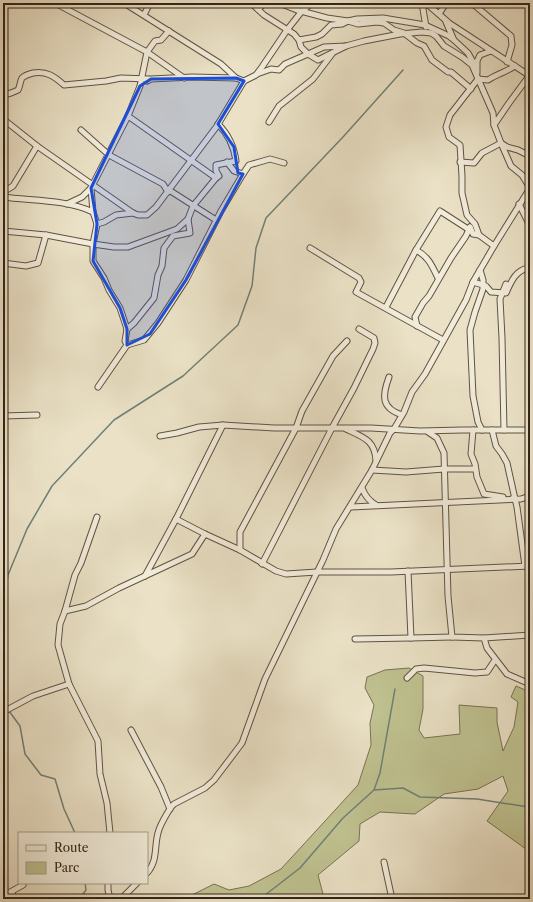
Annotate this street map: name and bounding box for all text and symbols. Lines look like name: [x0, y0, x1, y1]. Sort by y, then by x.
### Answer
legend: [18, 832, 148, 884]
text: Route: [54, 840, 89, 855]
text: Parc: [54, 860, 79, 875]

